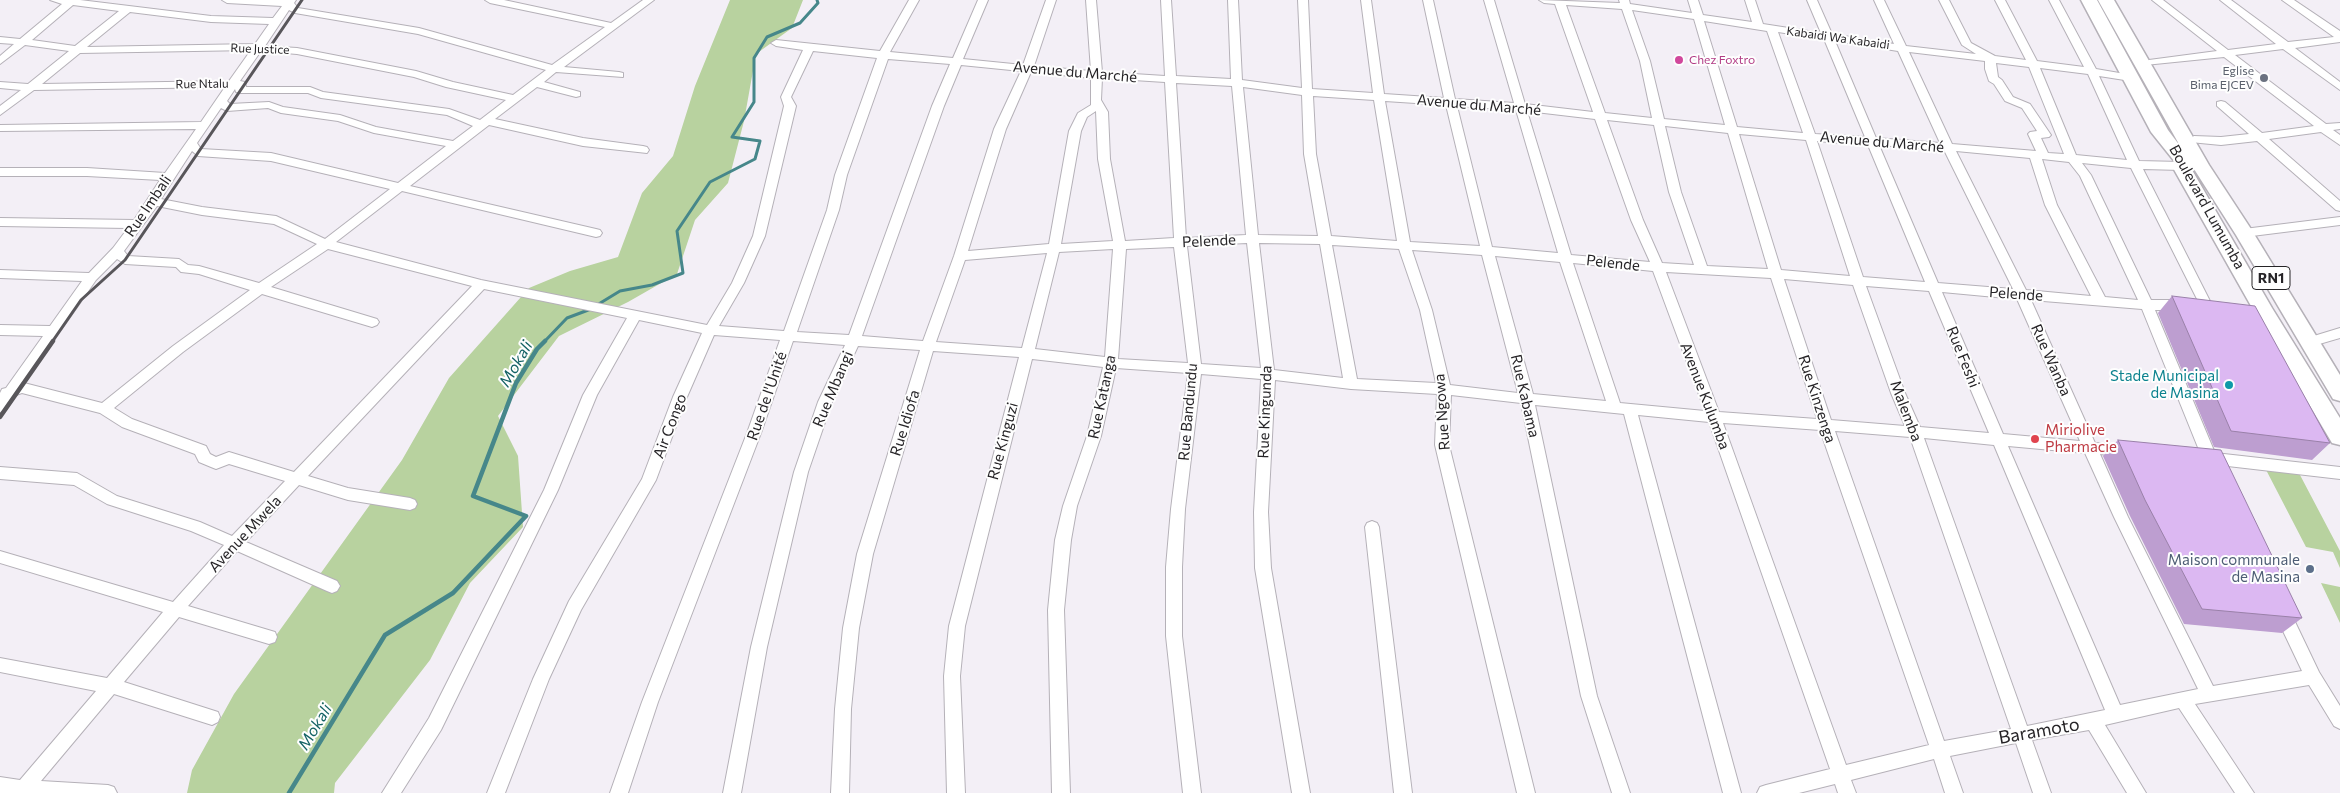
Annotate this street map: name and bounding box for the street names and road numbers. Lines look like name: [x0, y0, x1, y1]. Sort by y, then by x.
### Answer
street label: Kabaidi Wa Kabaidi: [1785, 24, 1891, 52]
street label: Rue Justice: [230, 41, 290, 57]
street label: Avenue du Marché: [1012, 58, 1138, 86]
street label: Rue Ntalu: [175, 76, 229, 92]
street label: Avenue du Marché: [1416, 91, 1542, 119]
street label: Avenue du Marché: [1819, 128, 1945, 156]
street label: Boulevard Lumumba: [2165, 142, 2249, 272]
street label: Rue Imbali: [121, 172, 175, 240]
street label: Pelende: [1182, 231, 1236, 251]
street label: Pelende: [1585, 251, 1641, 275]
road number: RN1: [2252, 266, 2290, 290]
street label: Pelende: [1988, 283, 2044, 305]
street label: Rue Wanba: [2027, 321, 2075, 399]
street label: Rue Feshi: [1943, 324, 1983, 390]
street label: Avenue Kulumba: [1676, 340, 1734, 452]
street label: Rue Mbangi: [809, 348, 857, 430]
street label: Rue de l'Unité: [743, 349, 791, 443]
street label: Rue Katanga: [1084, 353, 1120, 441]
street label: Rue Kabama: [1507, 353, 1543, 439]
street label: Rue Kinzenga: [1794, 353, 1840, 445]
street label: Rue Bandundu: [1175, 362, 1201, 462]
street label: Rue Kingunda: [1254, 365, 1276, 459]
street label: Rue Ngowa: [1430, 373, 1454, 451]
street label: Malemba: [1886, 378, 1926, 444]
street label: Rue Idiofa: [886, 388, 924, 458]
street label: Air Congo: [649, 391, 691, 461]
street label: Rue Kinguzi: [984, 400, 1022, 482]
street label: Avenue Mwela: [205, 492, 285, 576]
street label: Baramoto: [1997, 713, 2081, 749]

